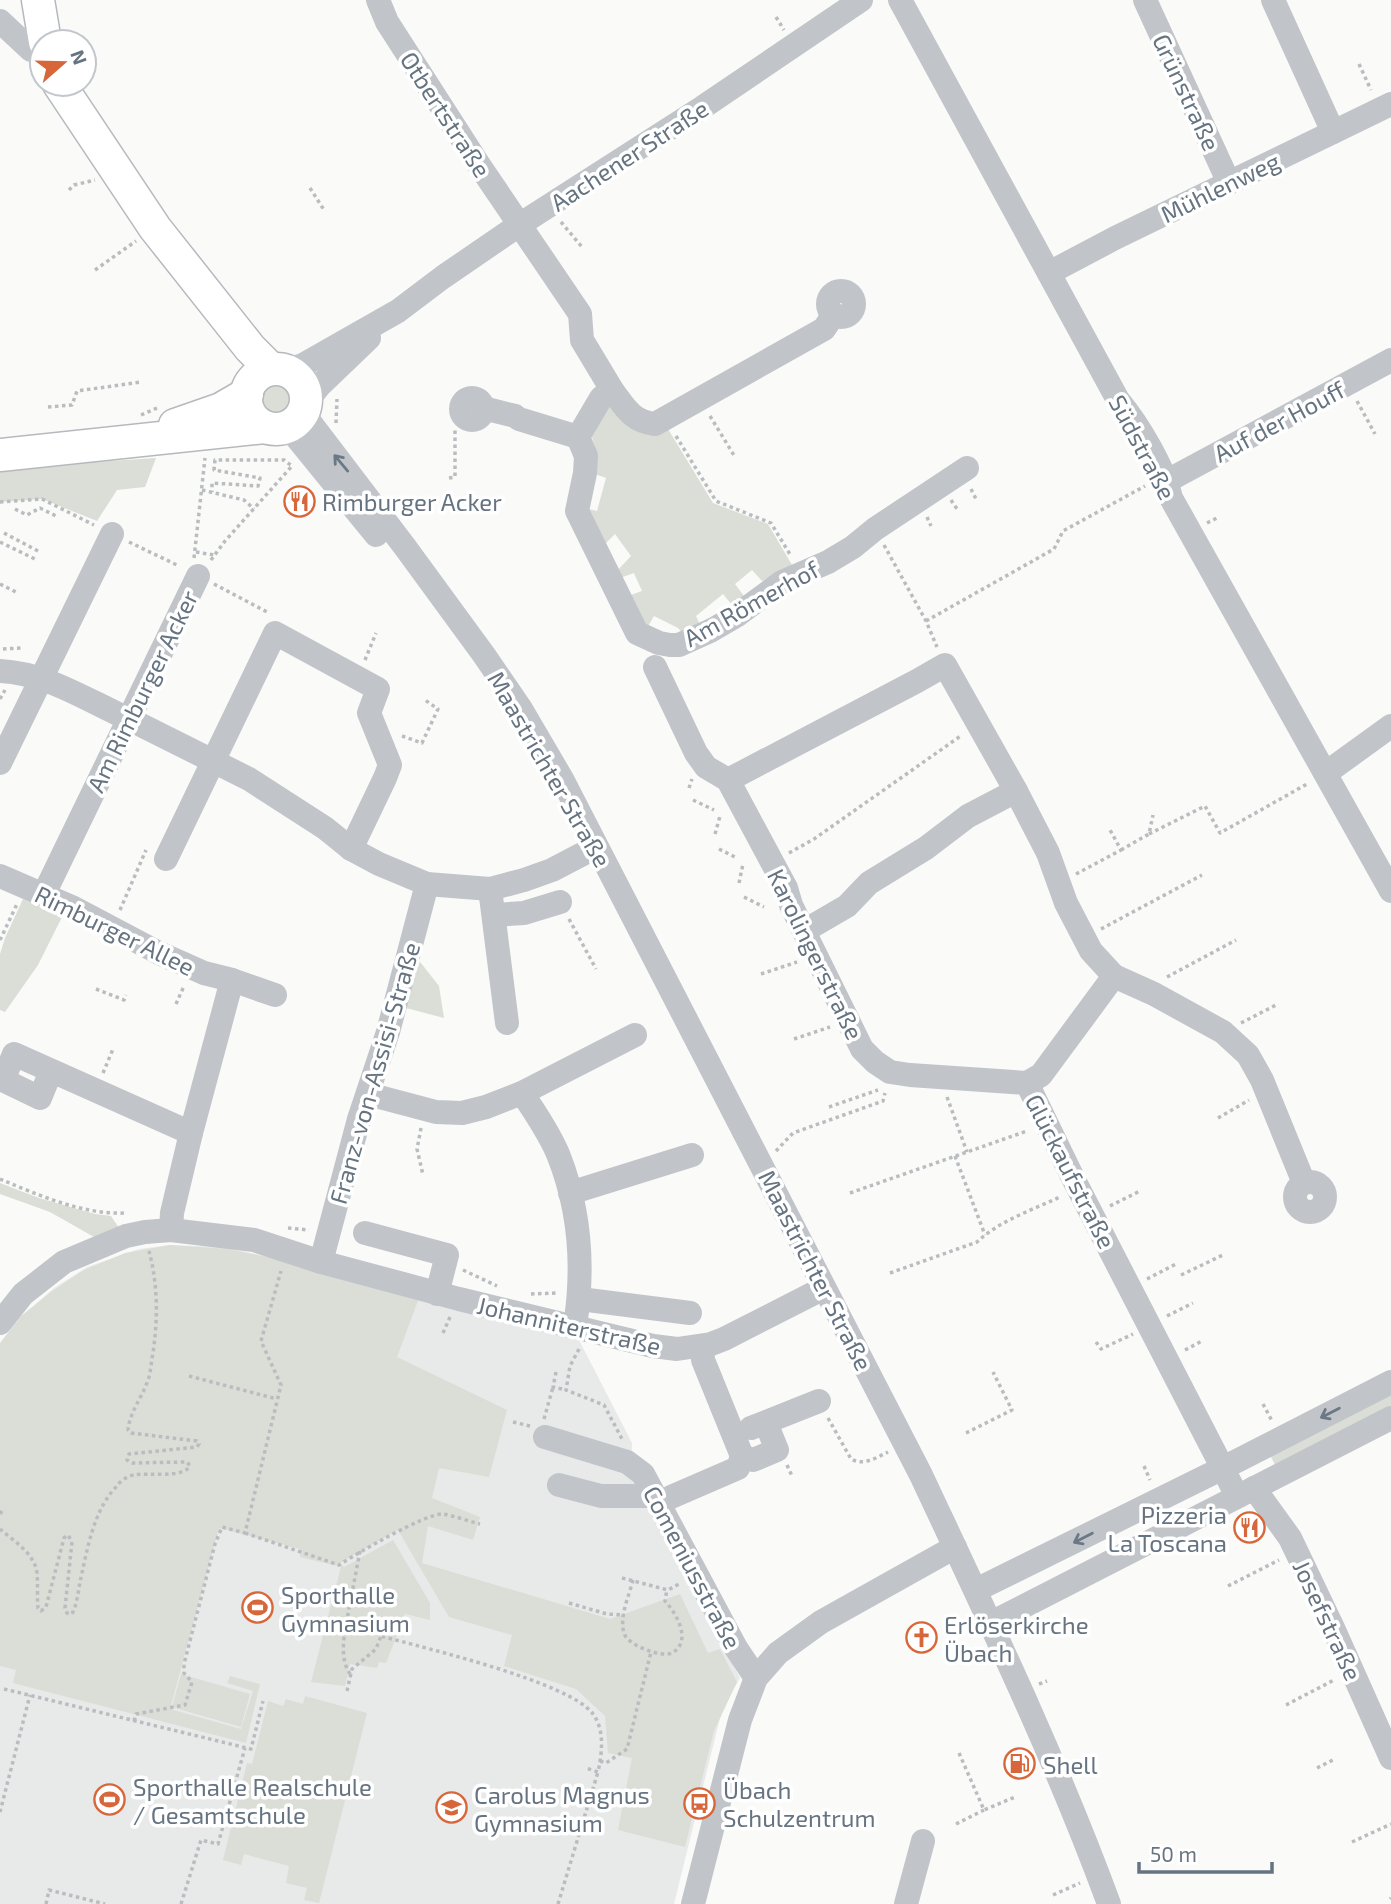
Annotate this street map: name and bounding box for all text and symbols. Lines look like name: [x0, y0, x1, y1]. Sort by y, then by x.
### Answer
north arrow: [28, 28, 98, 98]
street label: Grünstraße: [1147, 29, 1227, 155]
street label: Otbertstraße: [395, 46, 497, 182]
text: N: [66, 47, 93, 67]
street label: Aachener Straße: [545, 93, 713, 217]
street label: Mühlenweg: [1156, 146, 1284, 228]
street label: Auf der Houff: [1209, 374, 1350, 468]
street label: Südstraße: [1103, 390, 1183, 504]
one-way arrow: [333, 454, 349, 472]
restaurant icon: Rimburger Acker: [282, 484, 316, 518]
place label: Rimburger Acker: [322, 487, 502, 516]
street label: Am Römerhof: [678, 554, 824, 652]
street label: Am Rimburger Acker: [81, 585, 204, 797]
street label: Maastrichter Straße: [482, 666, 618, 872]
street label: Karolingerstraße: [762, 864, 870, 1044]
street label: Rimburger Allee: [31, 879, 199, 981]
street label: Franz-von-Assisi-Straße: [323, 939, 425, 1207]
street label: Glückaufstraße: [1020, 1089, 1122, 1253]
street label: Maastrichter Straße: [753, 1165, 879, 1375]
street label: Johanniterstraße: [474, 1290, 664, 1360]
one-way arrow: [1320, 1407, 1341, 1421]
street label: Comeniusstraße: [638, 1481, 748, 1653]
place label: Pizzeria La Toscana: [1108, 1500, 1227, 1557]
restaurant icon: Pizzeria La Toscana: [1233, 1511, 1267, 1545]
one-way arrow: [1073, 1531, 1094, 1545]
street label: Josefstraße: [1288, 1555, 1368, 1685]
place label: Sporthalle Gymnasium: [281, 1580, 410, 1637]
sports icon: Sporthalle Gymnasium: [241, 1591, 275, 1625]
place label: Erlöserkirche Übach: [944, 1610, 1089, 1667]
church icon: Erlöserkirche Übach: [904, 1621, 938, 1655]
fuel station icon: Shell: [1003, 1747, 1037, 1781]
place label: Shell: [1043, 1750, 1098, 1779]
place label: Sporthalle Realschule / Gesamtschule: [133, 1772, 372, 1829]
place label: Übach Schulzentrum: [723, 1775, 875, 1832]
place label: Carolus Magnus Gymnasium: [474, 1780, 650, 1837]
sports icon: Sporthalle Realschule / Gesamtschule: [93, 1783, 127, 1817]
bus stop icon: Übach Schulzentrum: [683, 1786, 717, 1820]
school or university icon: Carolus Magnus Gymnasium: [434, 1791, 468, 1825]
scale bar: [1139, 1830, 1272, 1874]
text: 50 m: [1150, 1841, 1197, 1866]

